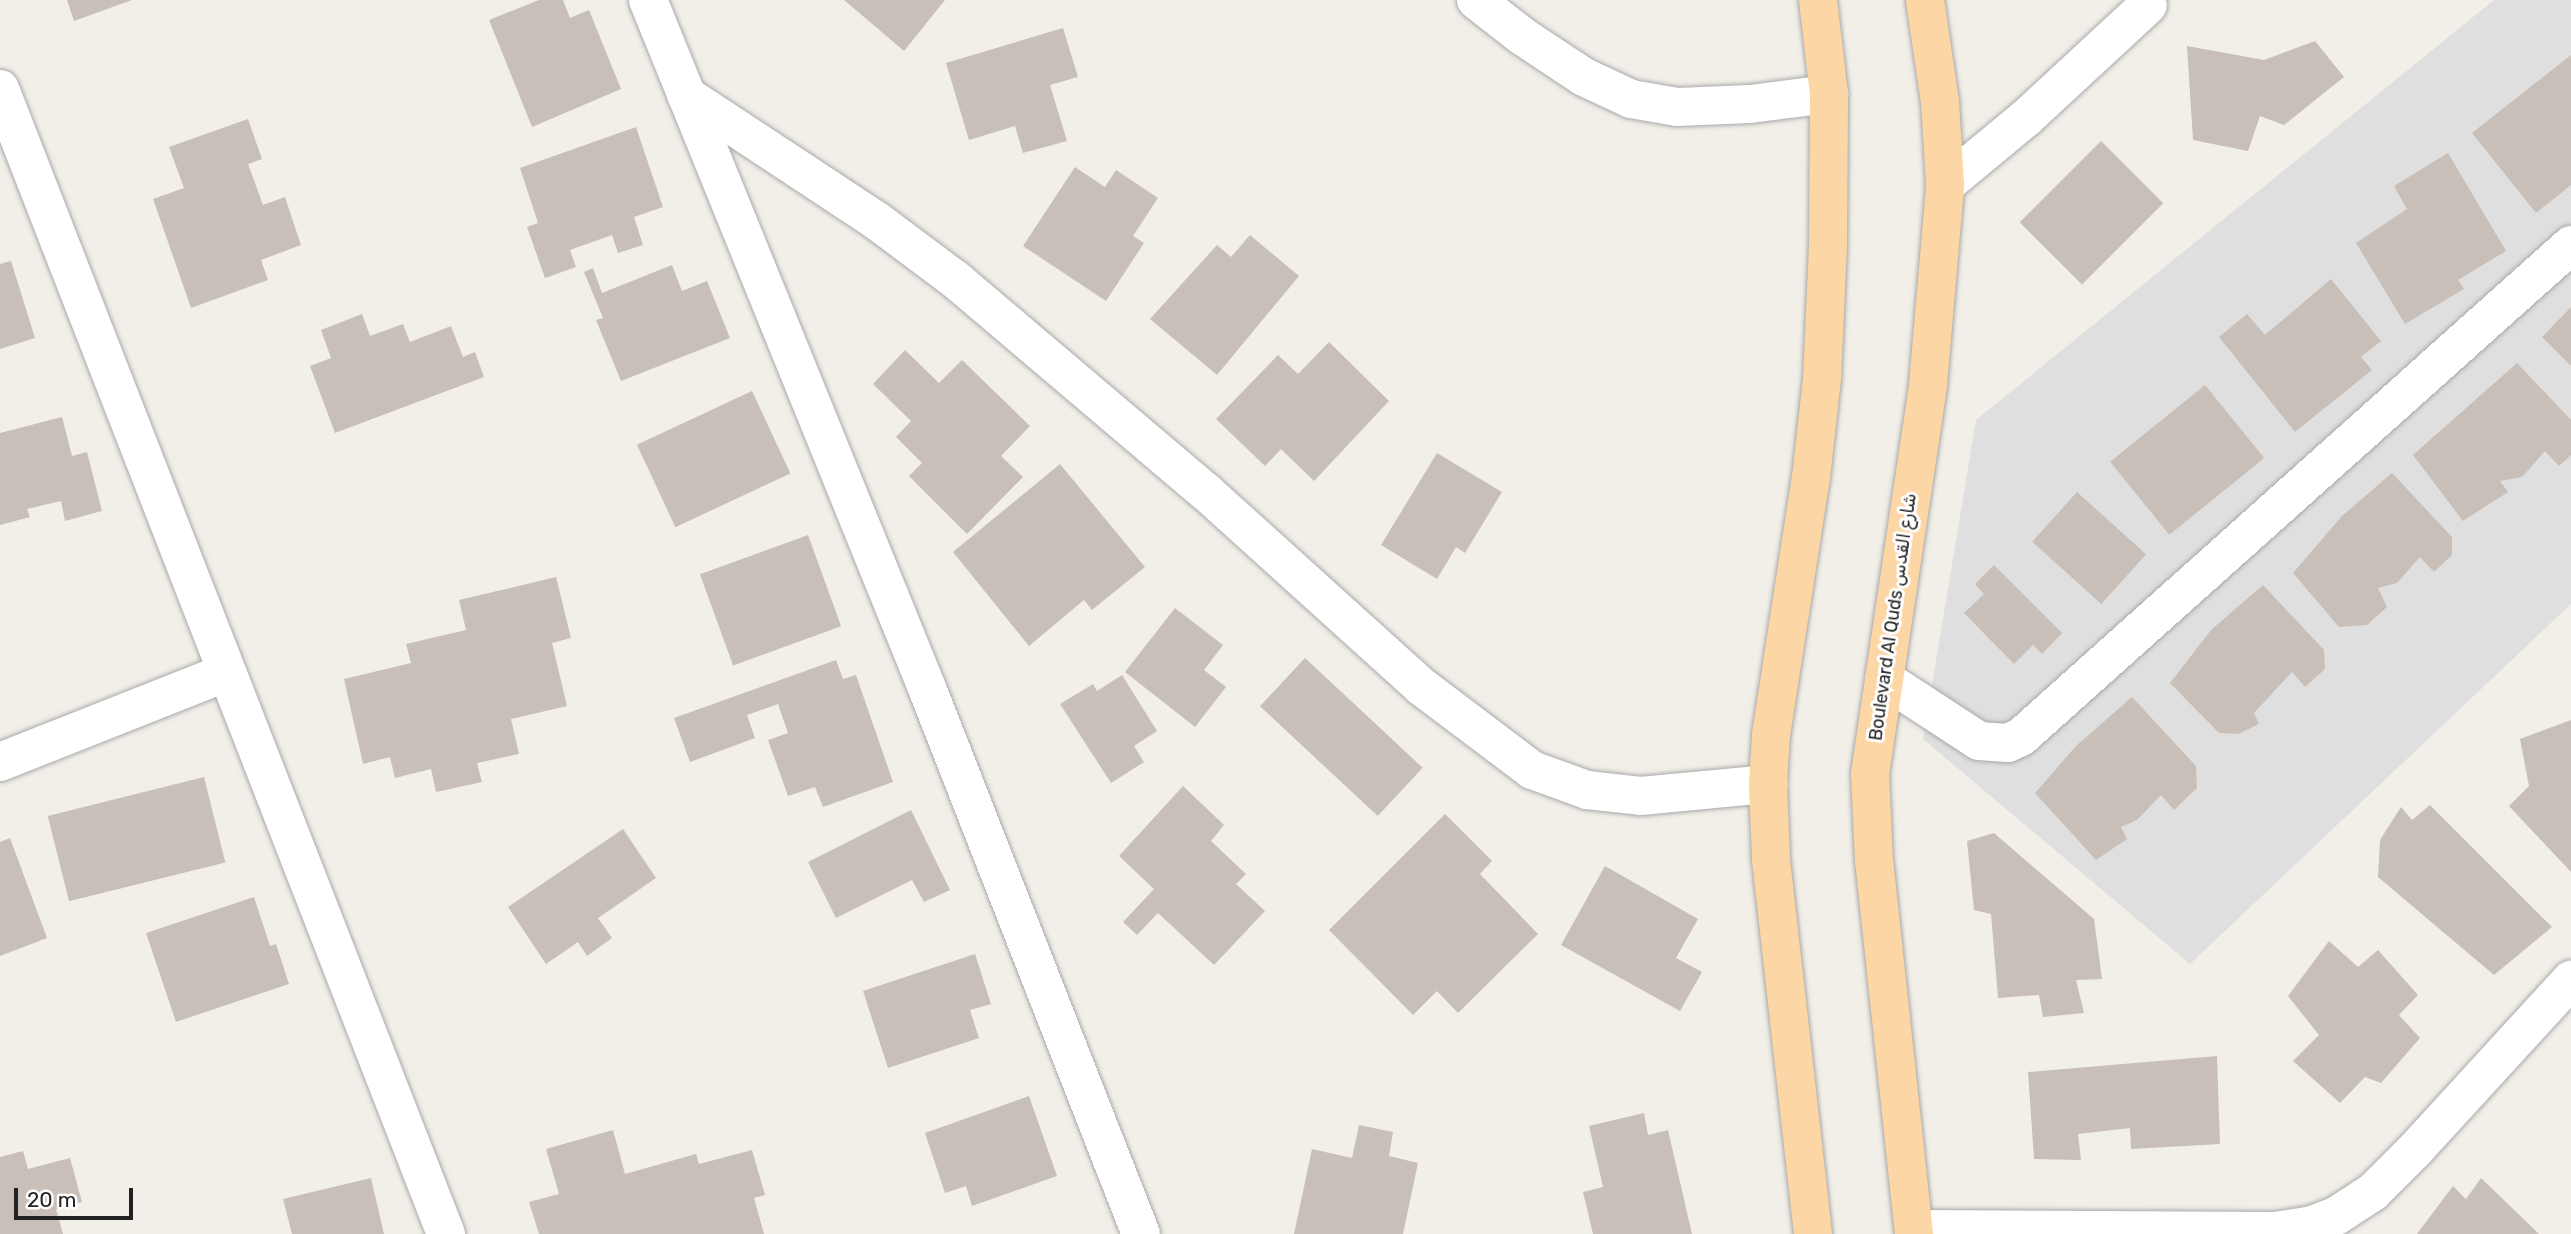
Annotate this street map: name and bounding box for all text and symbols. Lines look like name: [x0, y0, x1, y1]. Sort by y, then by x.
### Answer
street label: Boulevard Al Quds شارع القدس: [1865, 492, 1921, 742]
scale bar: [18, 1174, 136, 1218]
text: 20 m: [27, 1187, 76, 1212]

